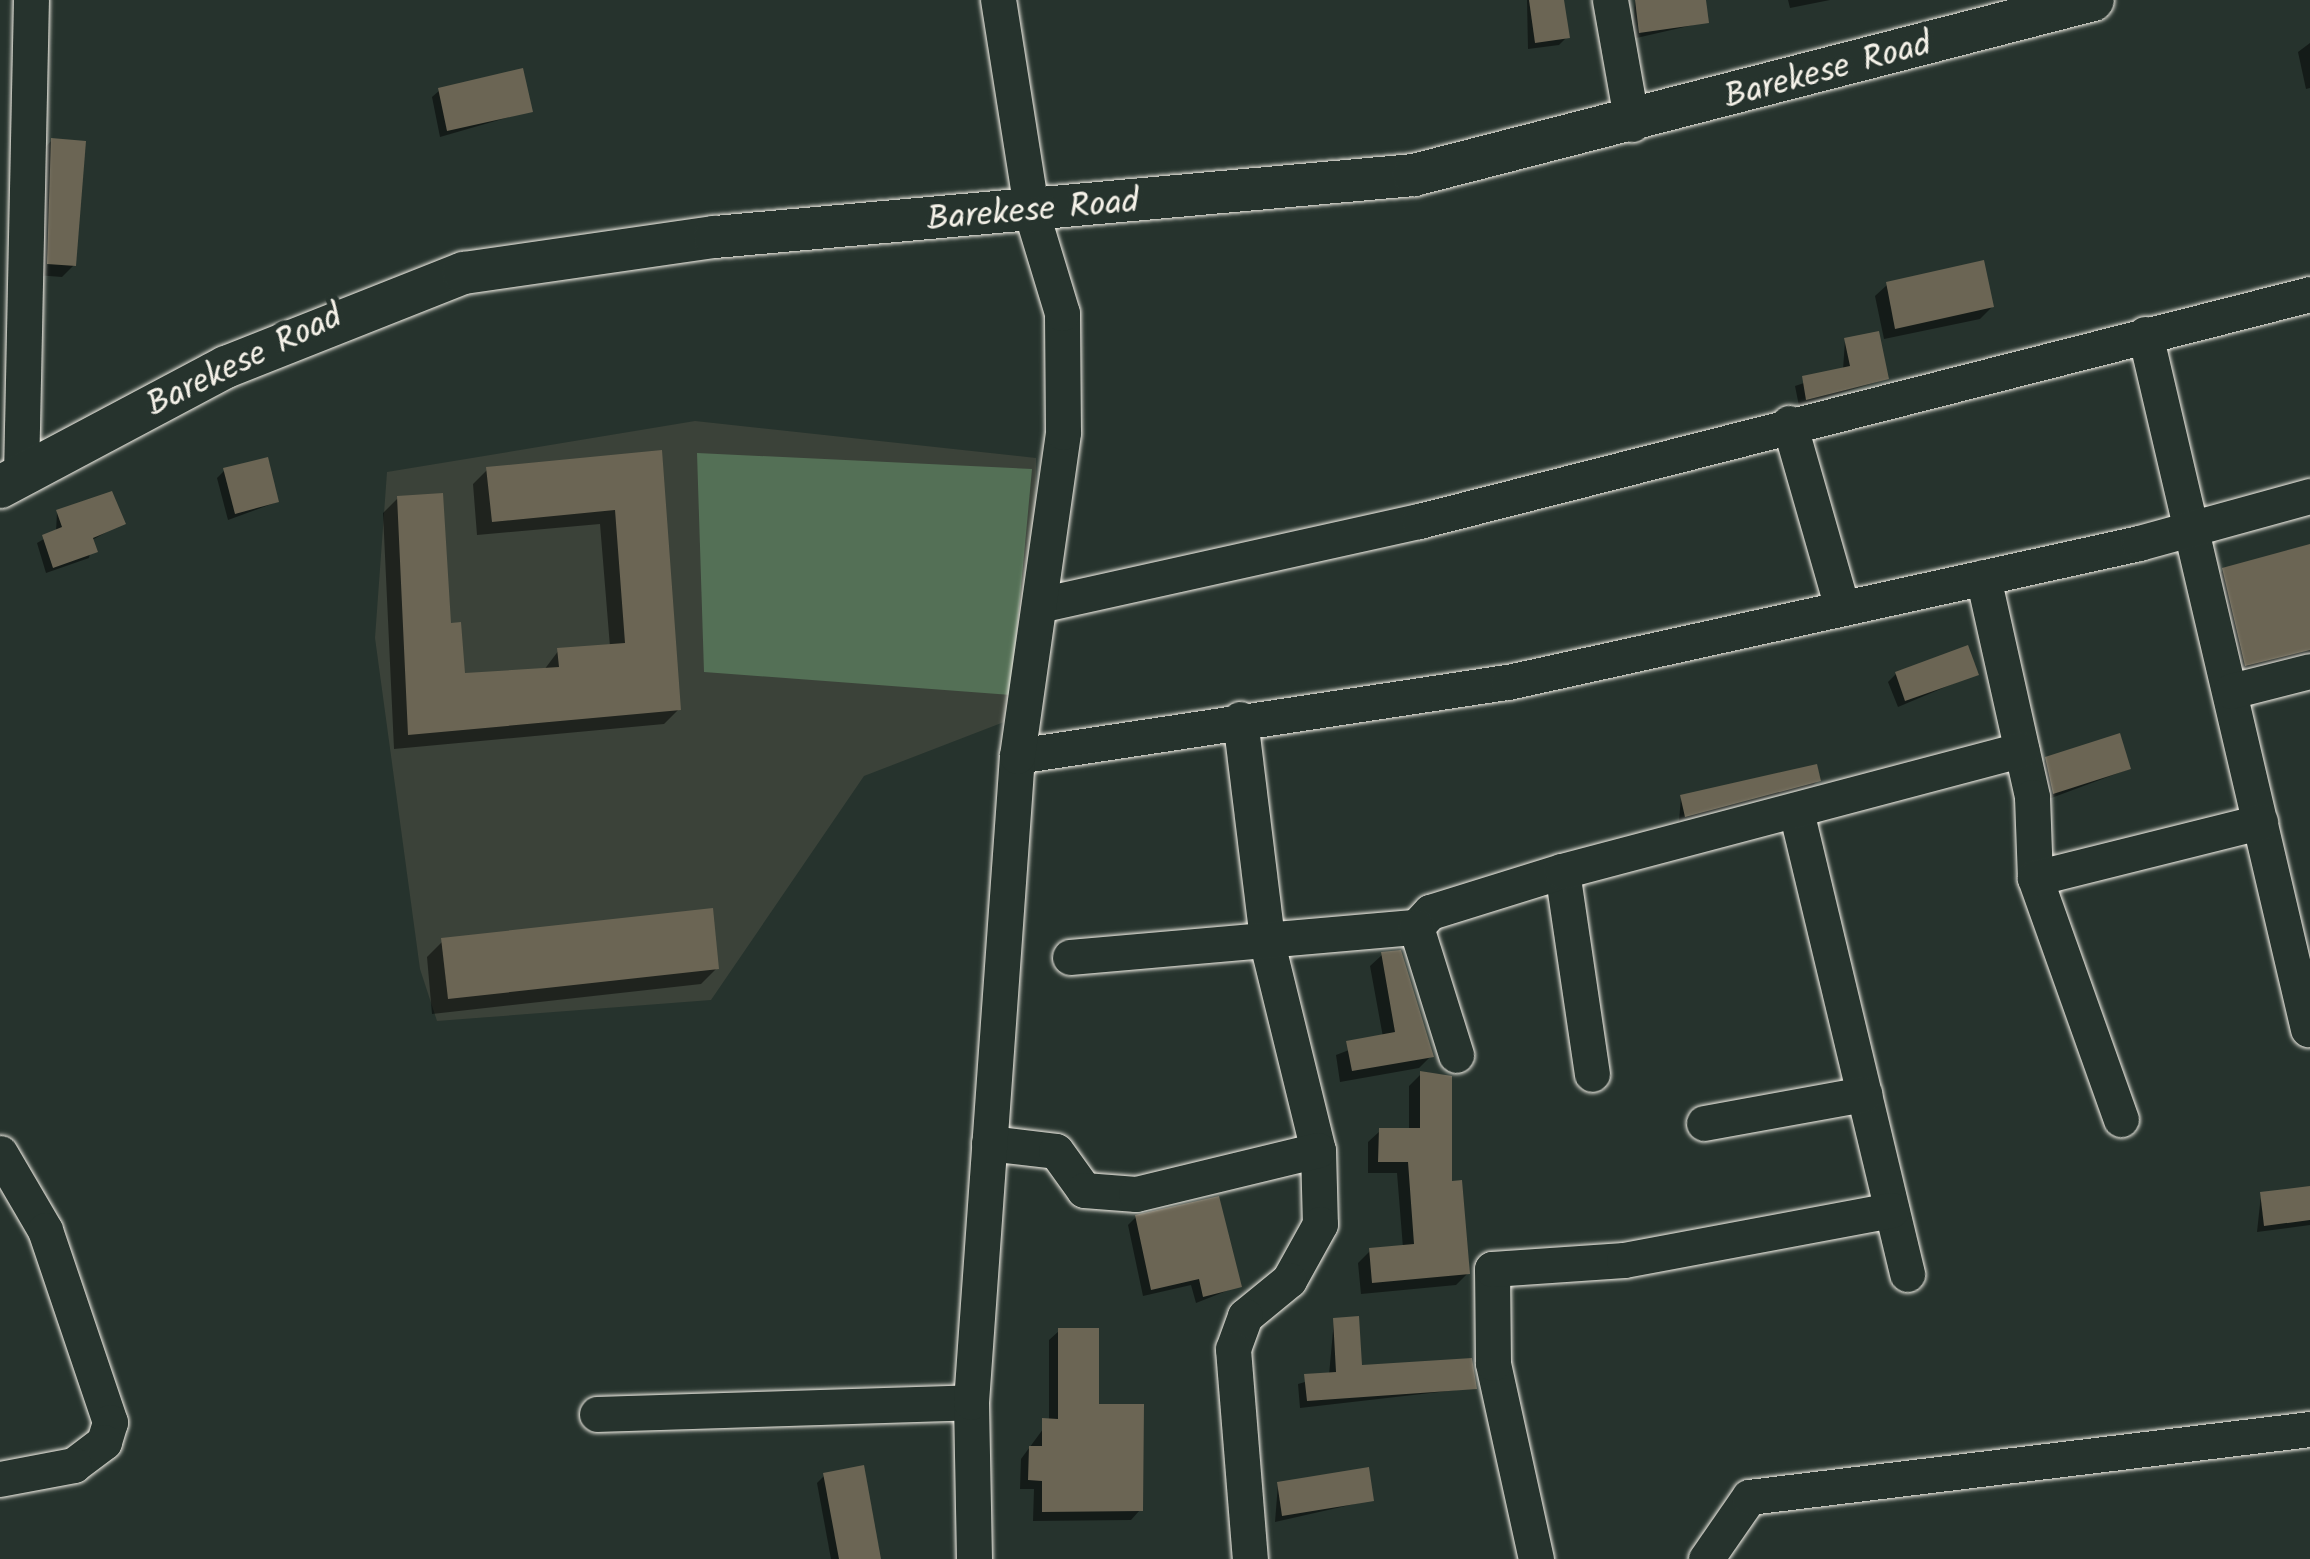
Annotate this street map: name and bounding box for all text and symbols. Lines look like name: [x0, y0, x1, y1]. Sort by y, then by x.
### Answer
street label: Barekese Road: [1720, 24, 1936, 120]
street label: Barekese Road: [925, 182, 1141, 242]
street label: Barekese Road: [140, 296, 350, 428]

